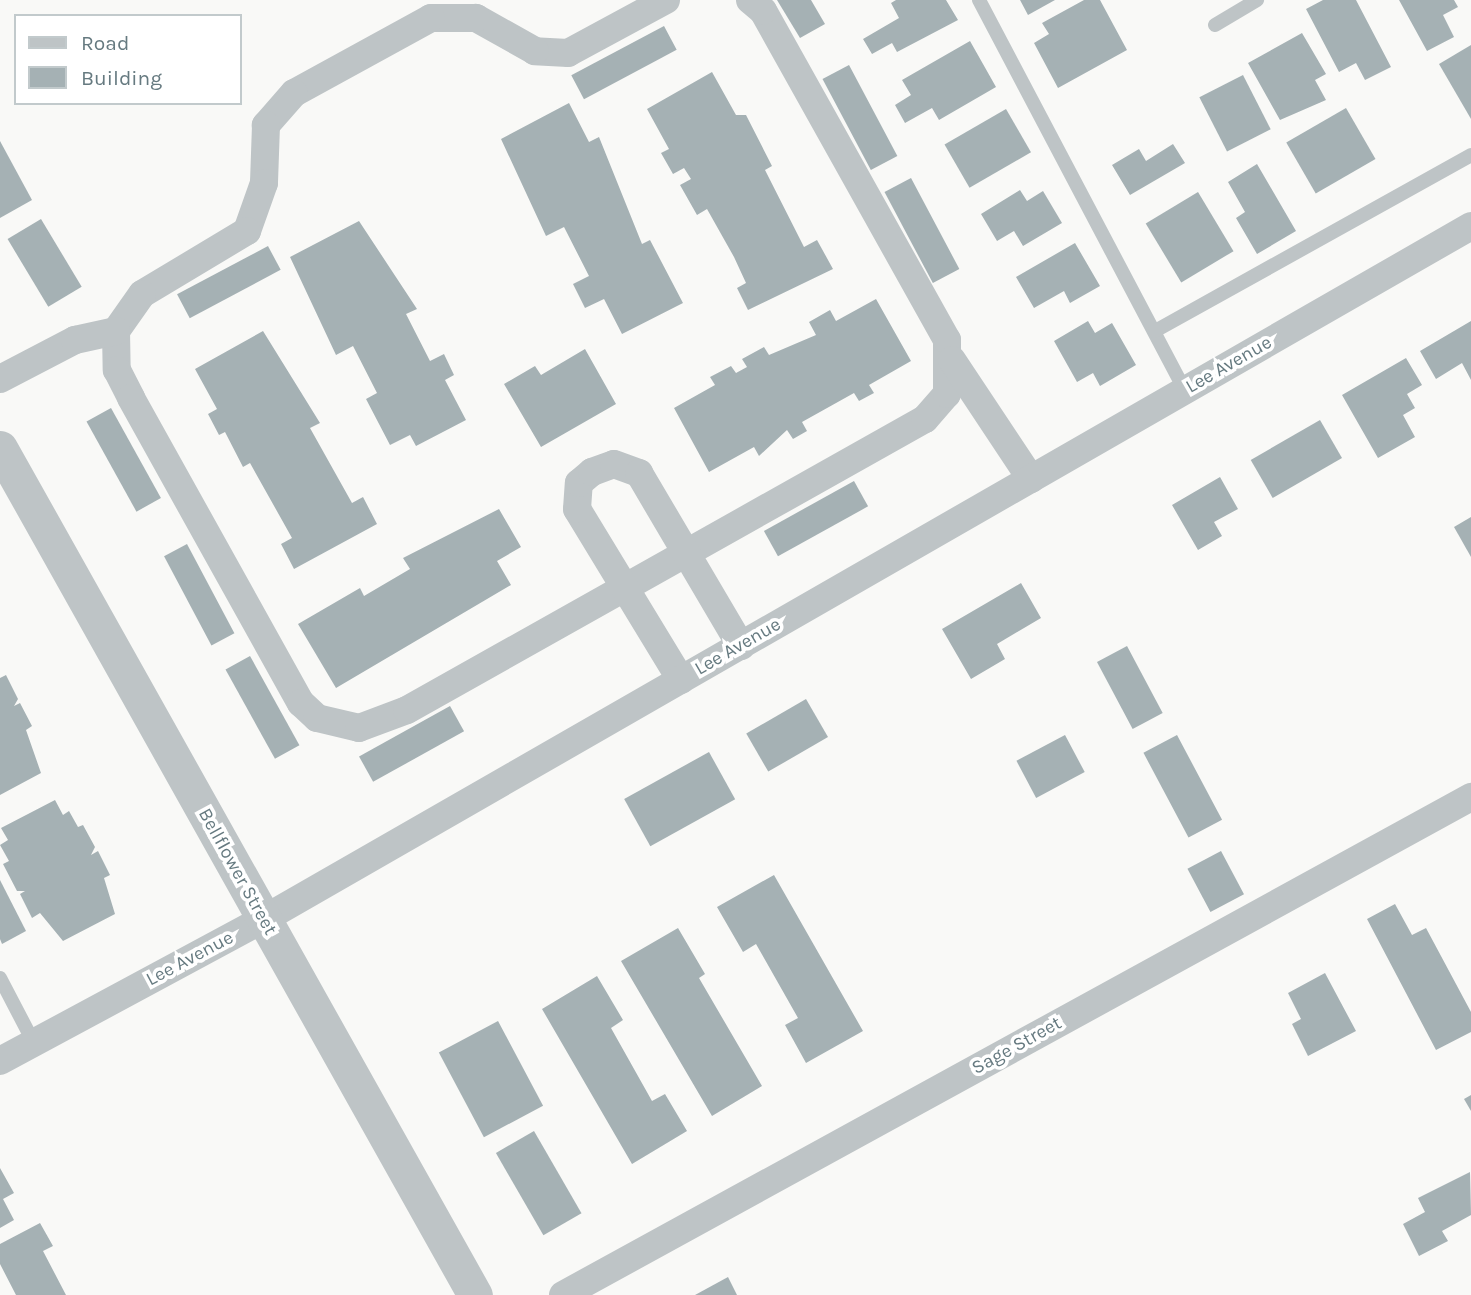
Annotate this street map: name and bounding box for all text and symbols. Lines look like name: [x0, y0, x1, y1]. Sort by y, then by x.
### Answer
legend: [14, 14, 242, 105]
text: Road: [81, 31, 129, 55]
text: Building: [81, 66, 162, 90]
street label: Lee Avenue: [1182, 331, 1276, 399]
street label: Lee Avenue: [691, 613, 785, 681]
street label: Bellflower Street: [193, 805, 281, 939]
street label: Lee Avenue: [143, 927, 237, 991]
street label: Sage Street: [968, 1012, 1066, 1080]

